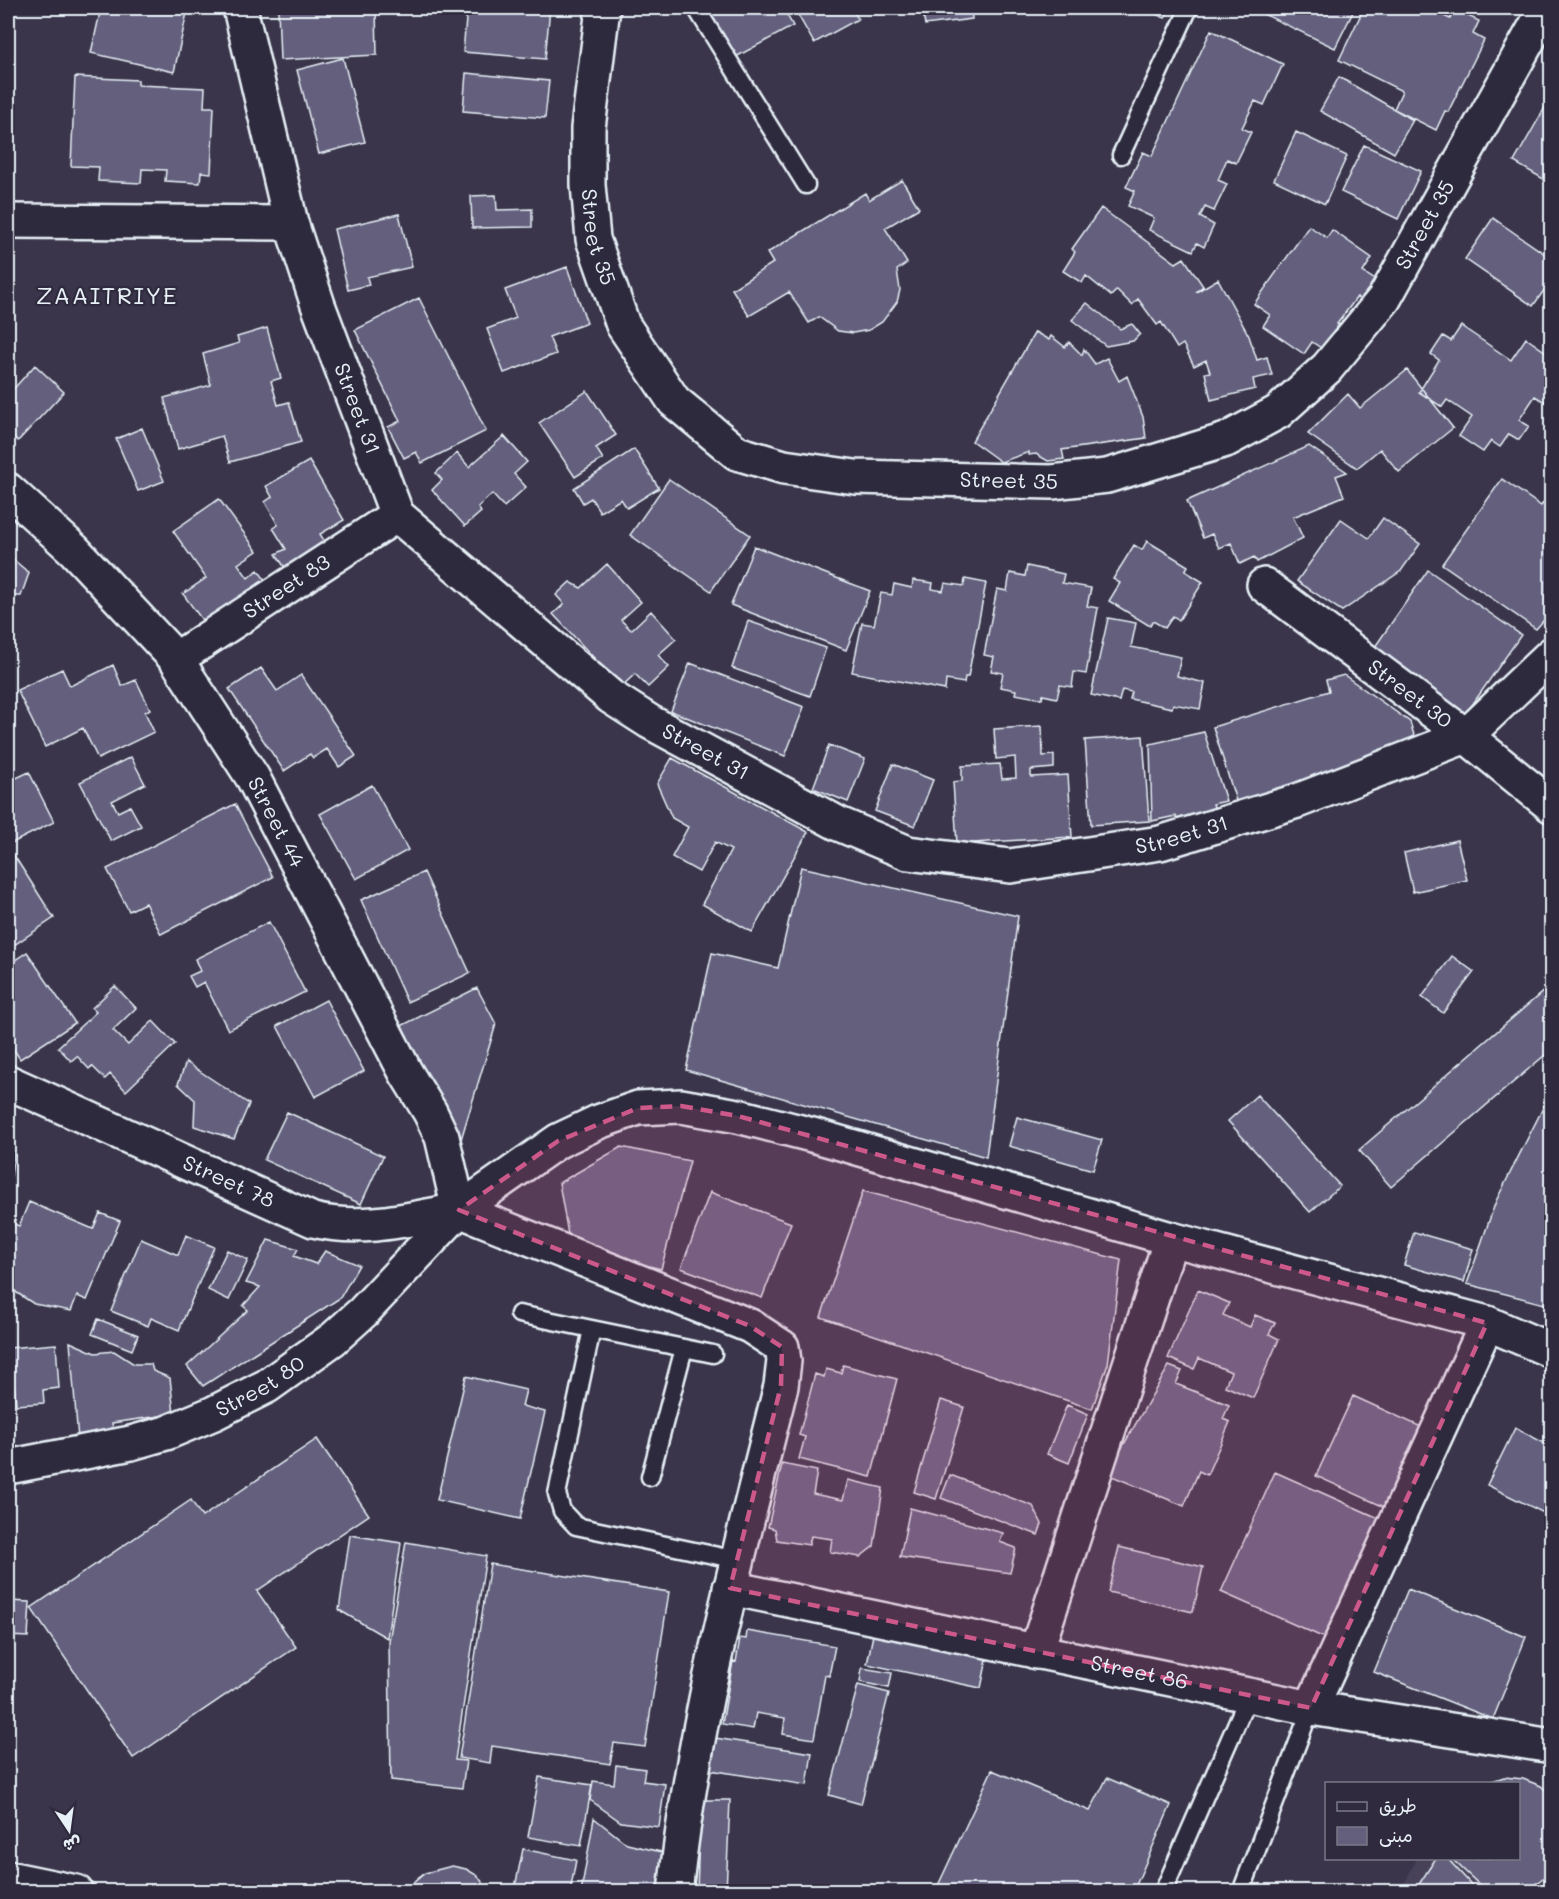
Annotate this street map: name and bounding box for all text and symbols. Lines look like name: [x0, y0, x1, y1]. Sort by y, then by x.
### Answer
street label: Street 35: [1388, 175, 1460, 274]
street label: Street 35: [576, 188, 623, 288]
district label: ZAAITRIYE: [36, 279, 178, 310]
street label: Street 31: [329, 359, 388, 457]
street label: Street 35: [959, 465, 1058, 494]
street label: Street 83: [237, 547, 334, 624]
street label: Street 30: [1363, 652, 1458, 733]
street label: Street 31: [658, 716, 755, 785]
street label: Street 44: [243, 772, 312, 872]
street label: Street 31: [1133, 808, 1231, 859]
street label: Street 78: [179, 1148, 279, 1213]
street label: Street 80: [210, 1349, 309, 1422]
street label: Street 86: [1088, 1648, 1191, 1694]
legend: [1325, 1782, 1520, 1860]
text: طريق: [1379, 1793, 1417, 1817]
north arrow: [39, 1800, 99, 1860]
text: مبنى: [1379, 1823, 1413, 1847]
text: ش: [62, 1833, 83, 1857]

